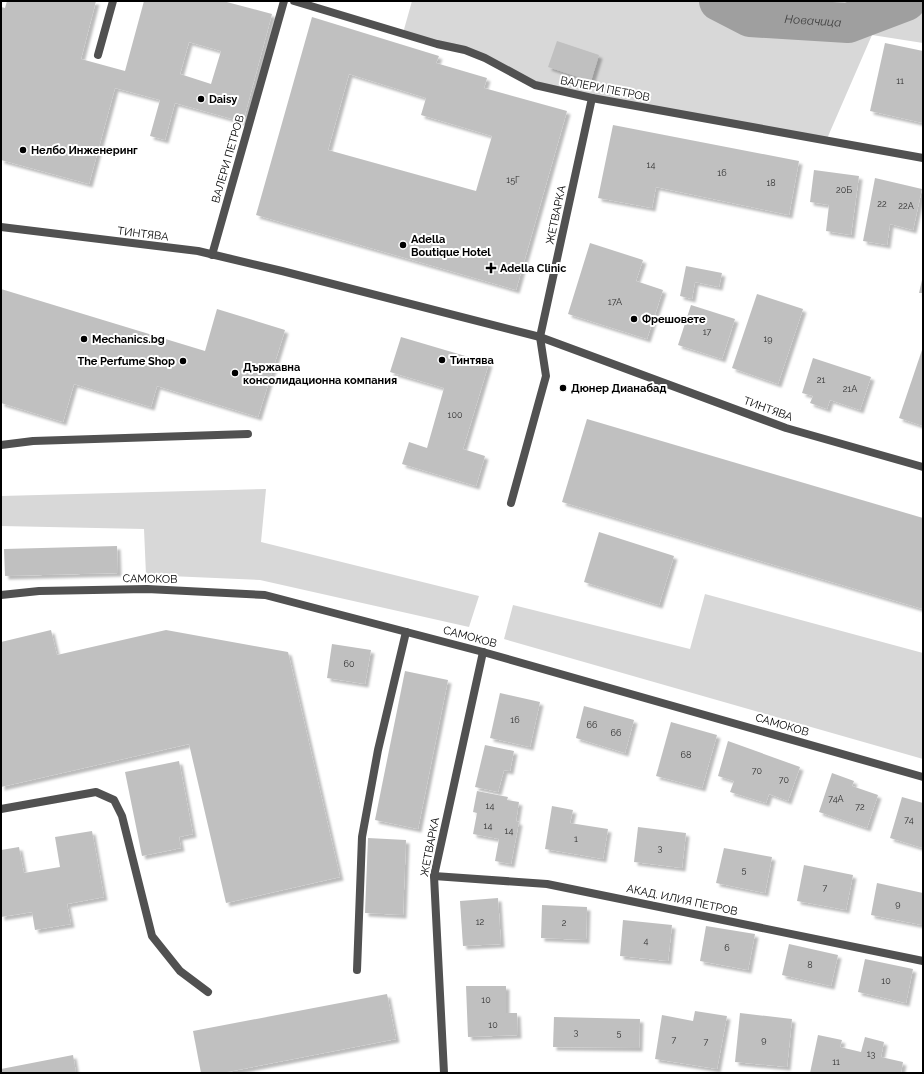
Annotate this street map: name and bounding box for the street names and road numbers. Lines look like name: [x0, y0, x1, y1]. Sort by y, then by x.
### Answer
street label: ВАЛЕРИ ПЕТРОВ: [559, 74, 651, 104]
street label: ВАЛЕРИ ПЕТРОВ: [209, 113, 247, 205]
street label: ЖЕТВАРКА: [543, 184, 569, 246]
street label: ТИНТЯВА: [117, 224, 170, 244]
street label: ТИНТЯВА: [742, 394, 795, 424]
street label: САМОКОВ: [122, 572, 178, 586]
street label: САМОКОВ: [442, 624, 498, 650]
street label: САМОКОВ: [754, 711, 810, 739]
street label: ЖЕТВАРКА: [418, 816, 442, 878]
street label: АКАД. ИЛИЯ ПЕТРОВ: [625, 882, 739, 918]

